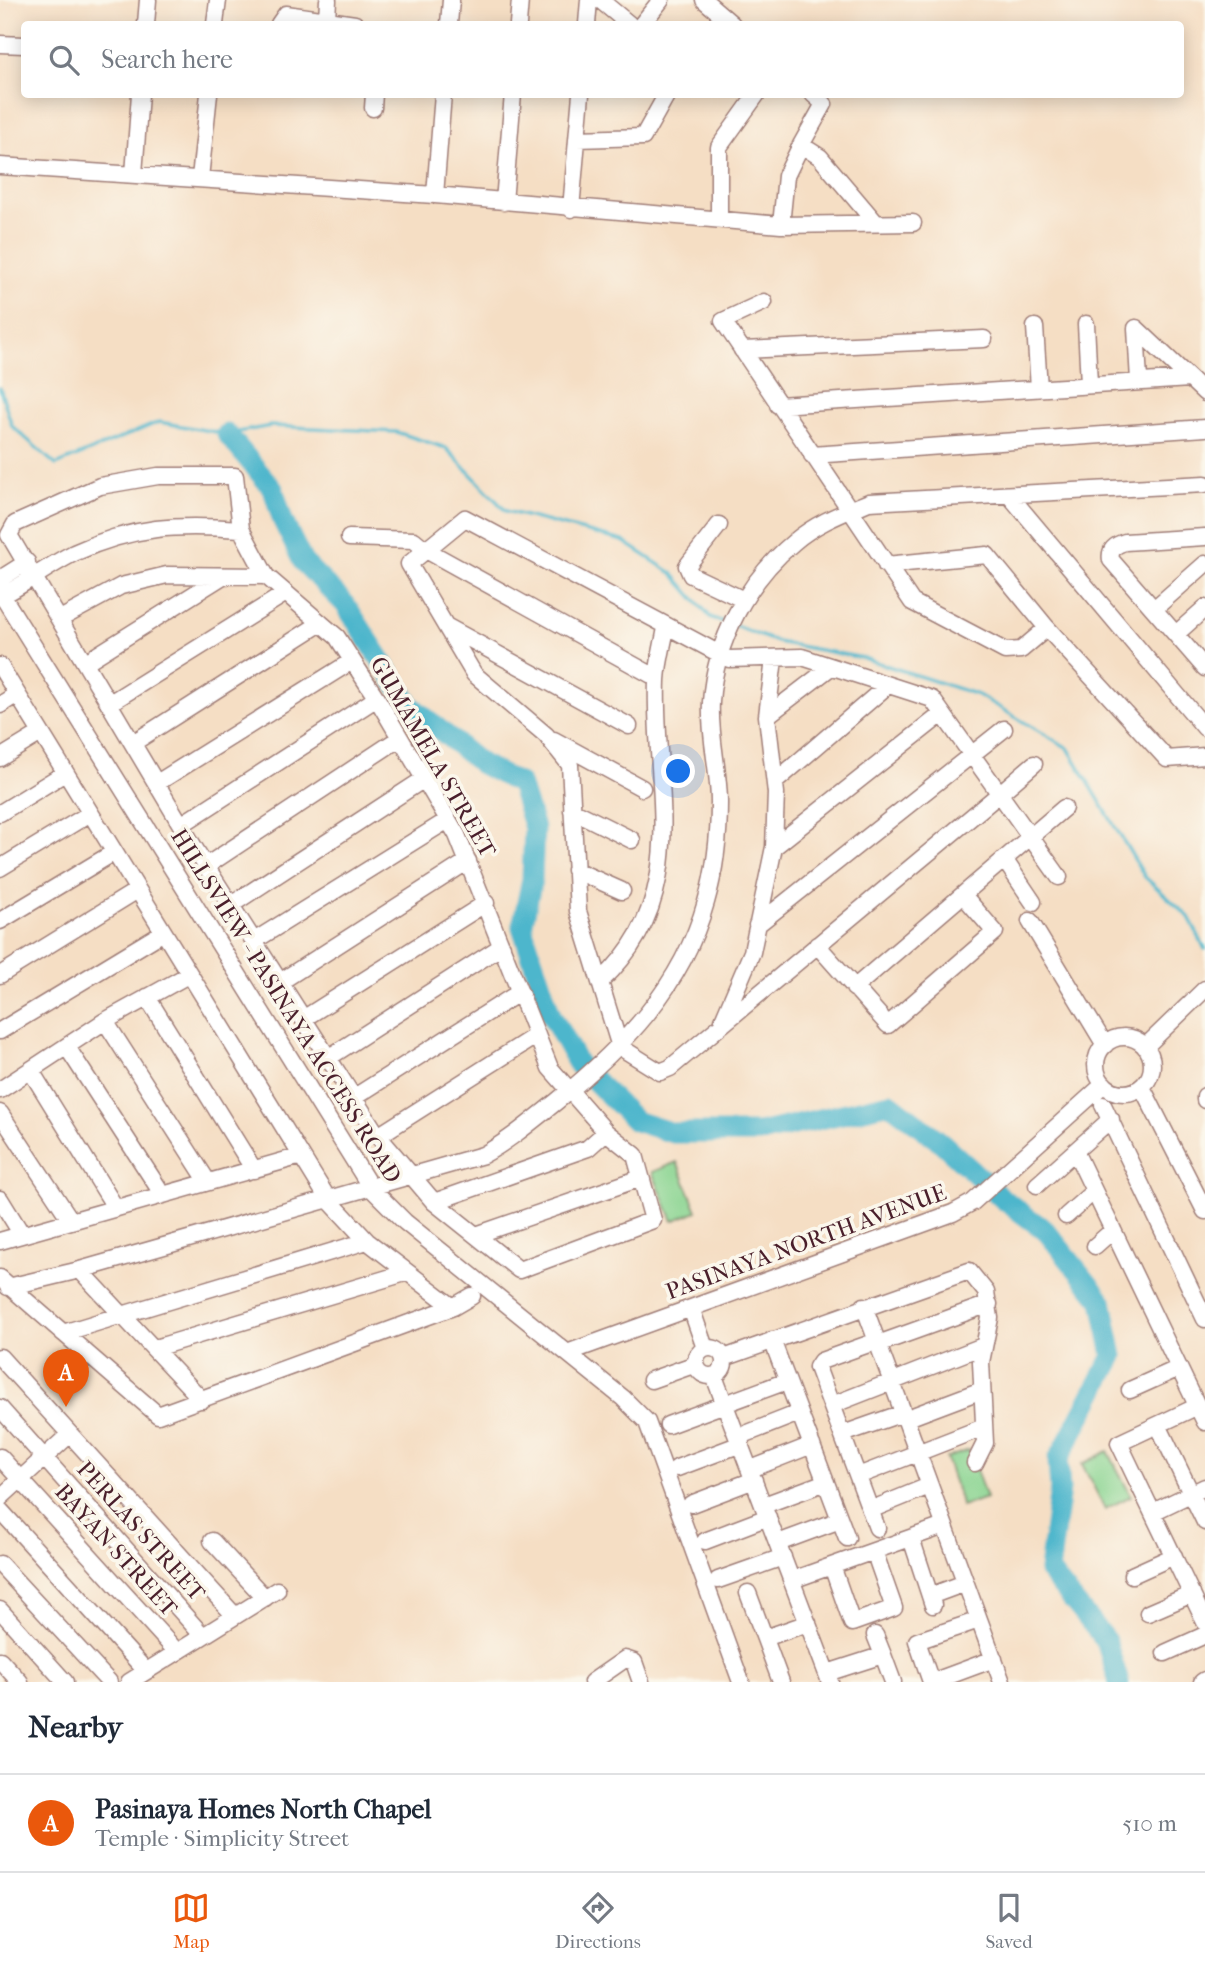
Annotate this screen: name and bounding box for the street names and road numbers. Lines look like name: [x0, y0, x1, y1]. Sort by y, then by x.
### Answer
street label: GUMAMELA STREET: [365, 652, 502, 862]
street label: HILLSVIEW - PASINAYA ACCESS ROAD: [165, 824, 407, 1188]
street label: PASINAYA NORTH AVENUE: [662, 1179, 950, 1305]
street label: PERLAS STREET: [71, 1456, 211, 1607]
street label: BAYAN STREET: [49, 1478, 183, 1622]

